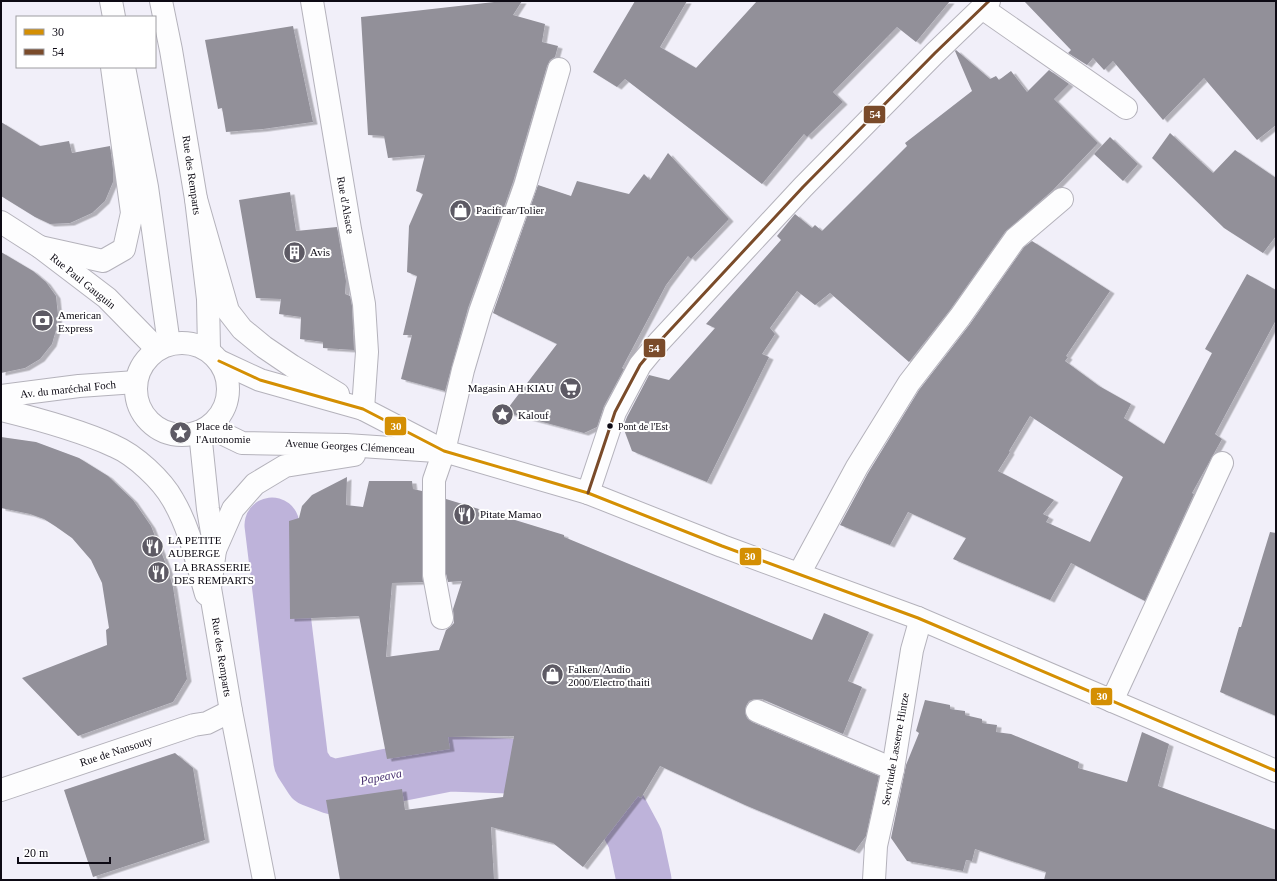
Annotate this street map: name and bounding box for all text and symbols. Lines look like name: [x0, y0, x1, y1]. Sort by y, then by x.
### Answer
legend: [16, 16, 156, 68]
text: 30: [52, 25, 64, 39]
text: 54: [52, 45, 64, 59]
line badge: 54: [863, 105, 886, 124]
text: 54: [870, 108, 881, 120]
street label: Rue des Remparts: [180, 135, 204, 215]
street label: Rue d'Alsace: [335, 175, 357, 235]
shop icon: Pacificar/Tolier: [448, 197, 474, 223]
place label: Pacificar/Tolier: [476, 204, 545, 216]
building icon: Avis: [281, 239, 307, 265]
place label: Avis: [310, 246, 330, 258]
street label: Rue Paul Gauguin: [48, 251, 119, 311]
bank icon: American Express: [29, 308, 55, 334]
place label: American Express: [58, 309, 102, 334]
line badge: 54: [643, 338, 666, 358]
text: 54: [649, 342, 660, 354]
supermarket icon: Magasin AH KIAU: [557, 375, 583, 401]
street label: Av. du maréchal Foch: [20, 378, 117, 400]
place label: Magasin AH KIAU: [468, 382, 554, 394]
place icon: Kalouf: [489, 402, 515, 428]
place label: Kalouf: [518, 409, 549, 421]
line badge: 30: [384, 416, 407, 436]
place icon: Place de l'Autonomie: [167, 419, 193, 445]
place label: Place de l'Autonomie: [196, 420, 251, 445]
text: 30: [391, 420, 402, 432]
marker: Pont de l'Est: [605, 421, 615, 431]
place label: Pont de l'Est: [618, 421, 668, 432]
street label: Avenue Georges Clémenceau: [285, 437, 416, 455]
restaurant icon: Pitate Mamao: [451, 501, 477, 527]
place label: Pitate Mamao: [480, 508, 542, 520]
restaurant icon: LA PETITE AUBERGE: [140, 533, 166, 559]
place label: LA PETITE AUBERGE: [168, 534, 222, 559]
line badge: 30: [739, 547, 762, 566]
text: 30: [745, 550, 756, 562]
restaurant icon: LA BRASSERIE DES REMPARTS: [146, 560, 172, 586]
place label: LA BRASSERIE DES REMPARTS: [174, 561, 254, 586]
street label: Rue des Remparts: [210, 617, 234, 697]
shop icon: Falken/ Audio 2000/Electro thaiti: [540, 662, 566, 688]
place label: Falken/ Audio 2000/Electro thaiti: [568, 663, 650, 688]
line badge: 30: [1090, 687, 1113, 706]
text: 30: [1097, 690, 1108, 702]
street label: Servitude Lasserre Hintze: [879, 692, 911, 806]
street label: Rue de Nansouty: [78, 733, 154, 768]
water label: Papeava: [358, 766, 403, 788]
scale bar: [18, 839, 110, 865]
text: 20 m: [24, 846, 49, 860]

